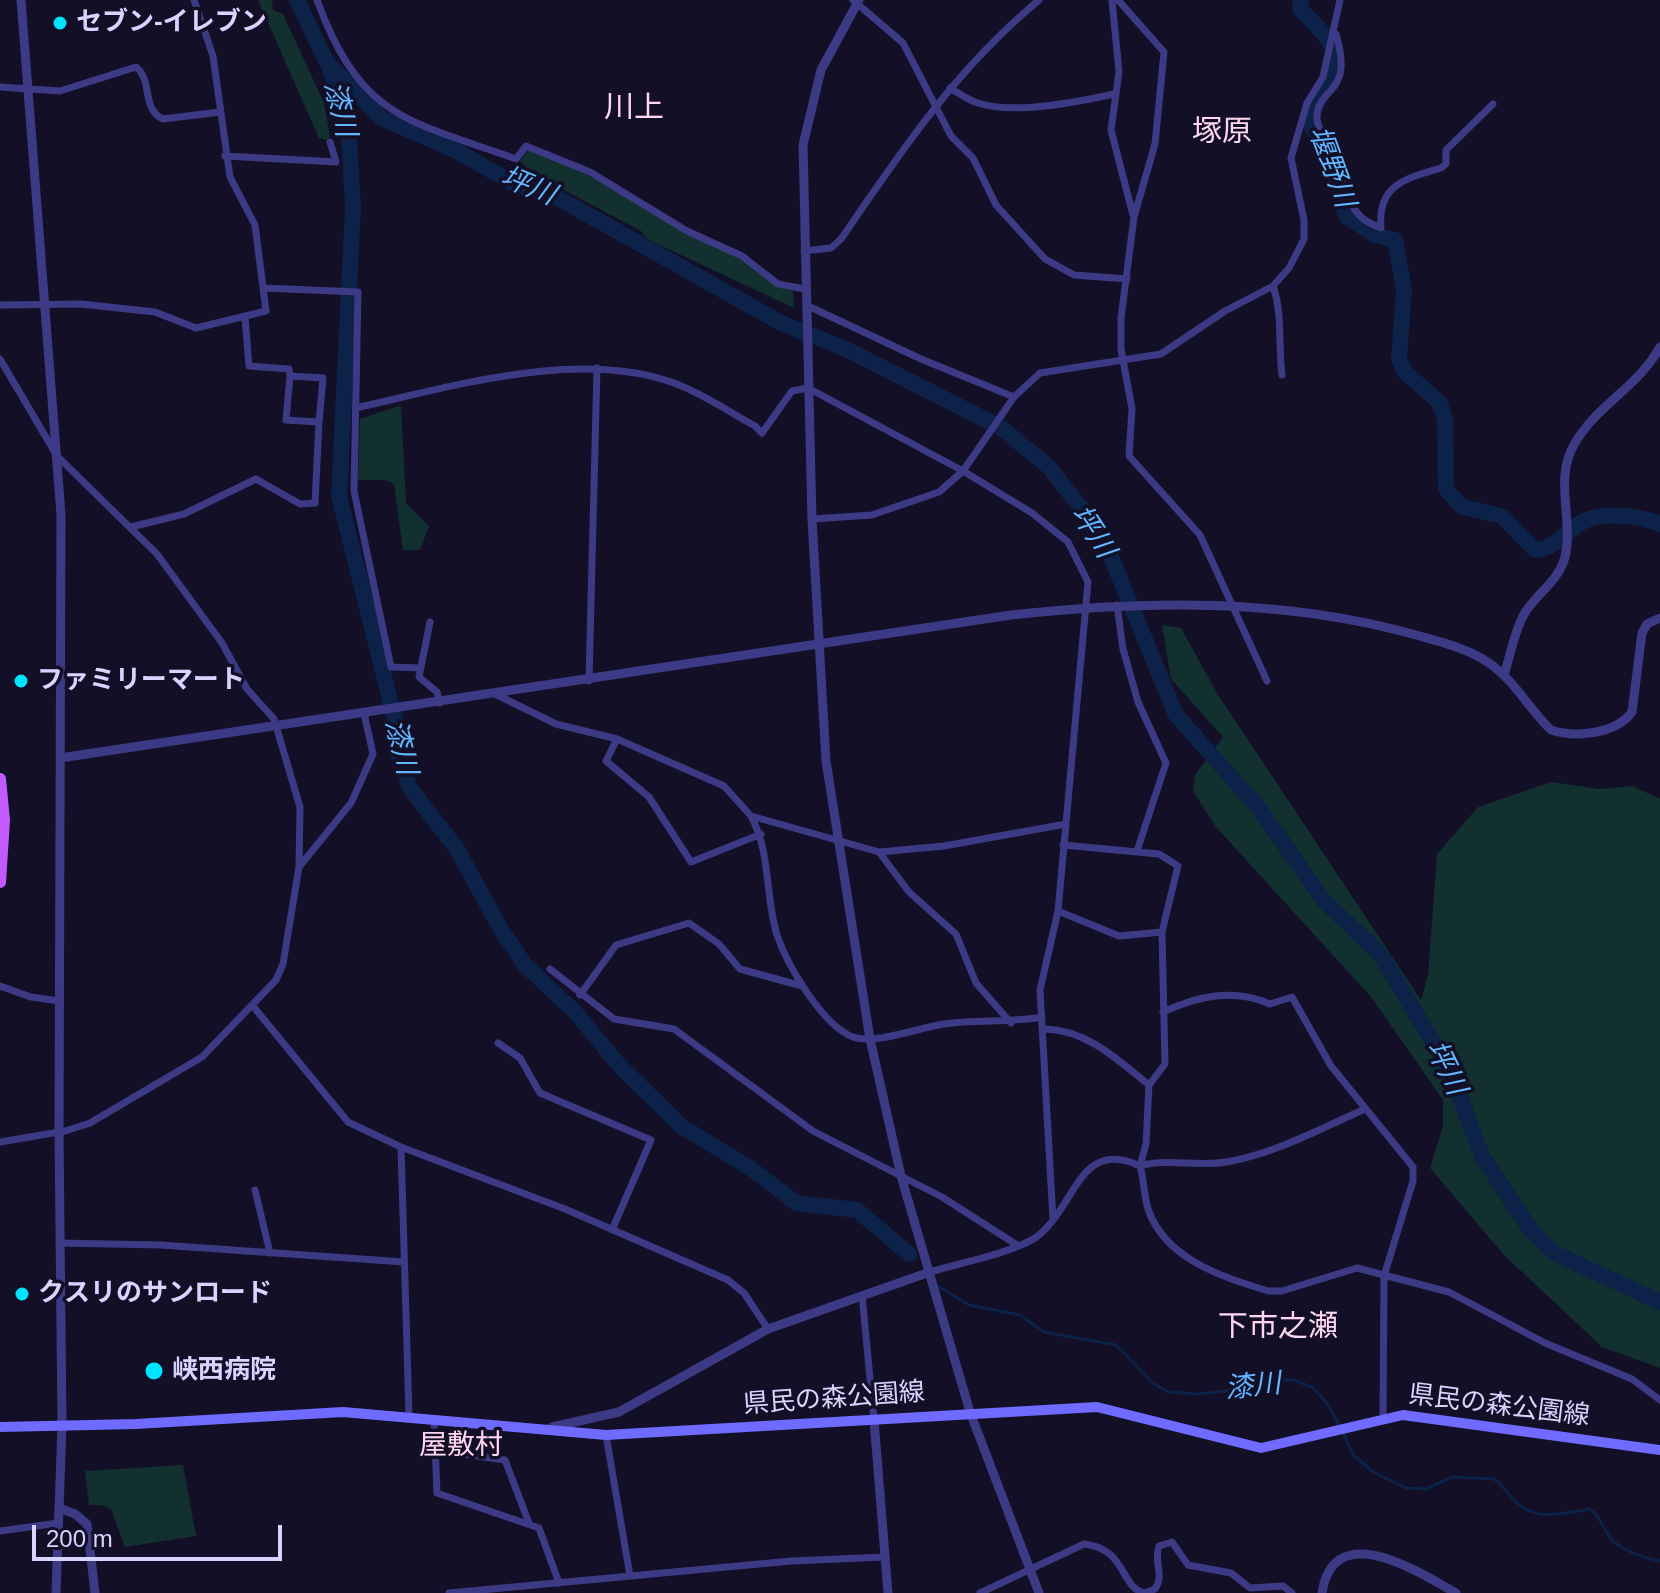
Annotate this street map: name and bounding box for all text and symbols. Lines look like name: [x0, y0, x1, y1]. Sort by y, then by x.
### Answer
place label: セブン-イレブン: [76, 7, 267, 39]
marker: セブン-イレブン: [51, 14, 69, 32]
water label: 漆川: [316, 78, 362, 140]
district label: 川上: [604, 91, 664, 127]
district label: 塚原: [1192, 115, 1252, 151]
water label: 堰野川: [1301, 122, 1361, 212]
water label: 坪川: [496, 161, 560, 213]
water label: 坪川: [1063, 499, 1121, 565]
place label: ファミリーマート: [37, 665, 245, 697]
marker: ファミリーマート: [12, 672, 30, 690]
water label: 漆川: [377, 716, 423, 778]
water label: 坪川: [1418, 1035, 1472, 1101]
place label: クスリのサンロード: [38, 1278, 272, 1310]
marker: クスリのサンロード: [13, 1285, 31, 1303]
district label: 下市之瀬: [1218, 1310, 1338, 1346]
place label: 峡西病院: [172, 1355, 276, 1387]
marker: 峡西病院: [143, 1360, 165, 1382]
water label: 漆川: [1223, 1367, 1283, 1407]
street label: 県民の森公園線: [742, 1377, 926, 1421]
street label: 県民の森公園線: [1407, 1379, 1591, 1433]
district label: 屋敷村: [419, 1429, 503, 1463]
scale bar: [36, 1509, 286, 1559]
text: 200 m: [46, 1525, 113, 1552]

